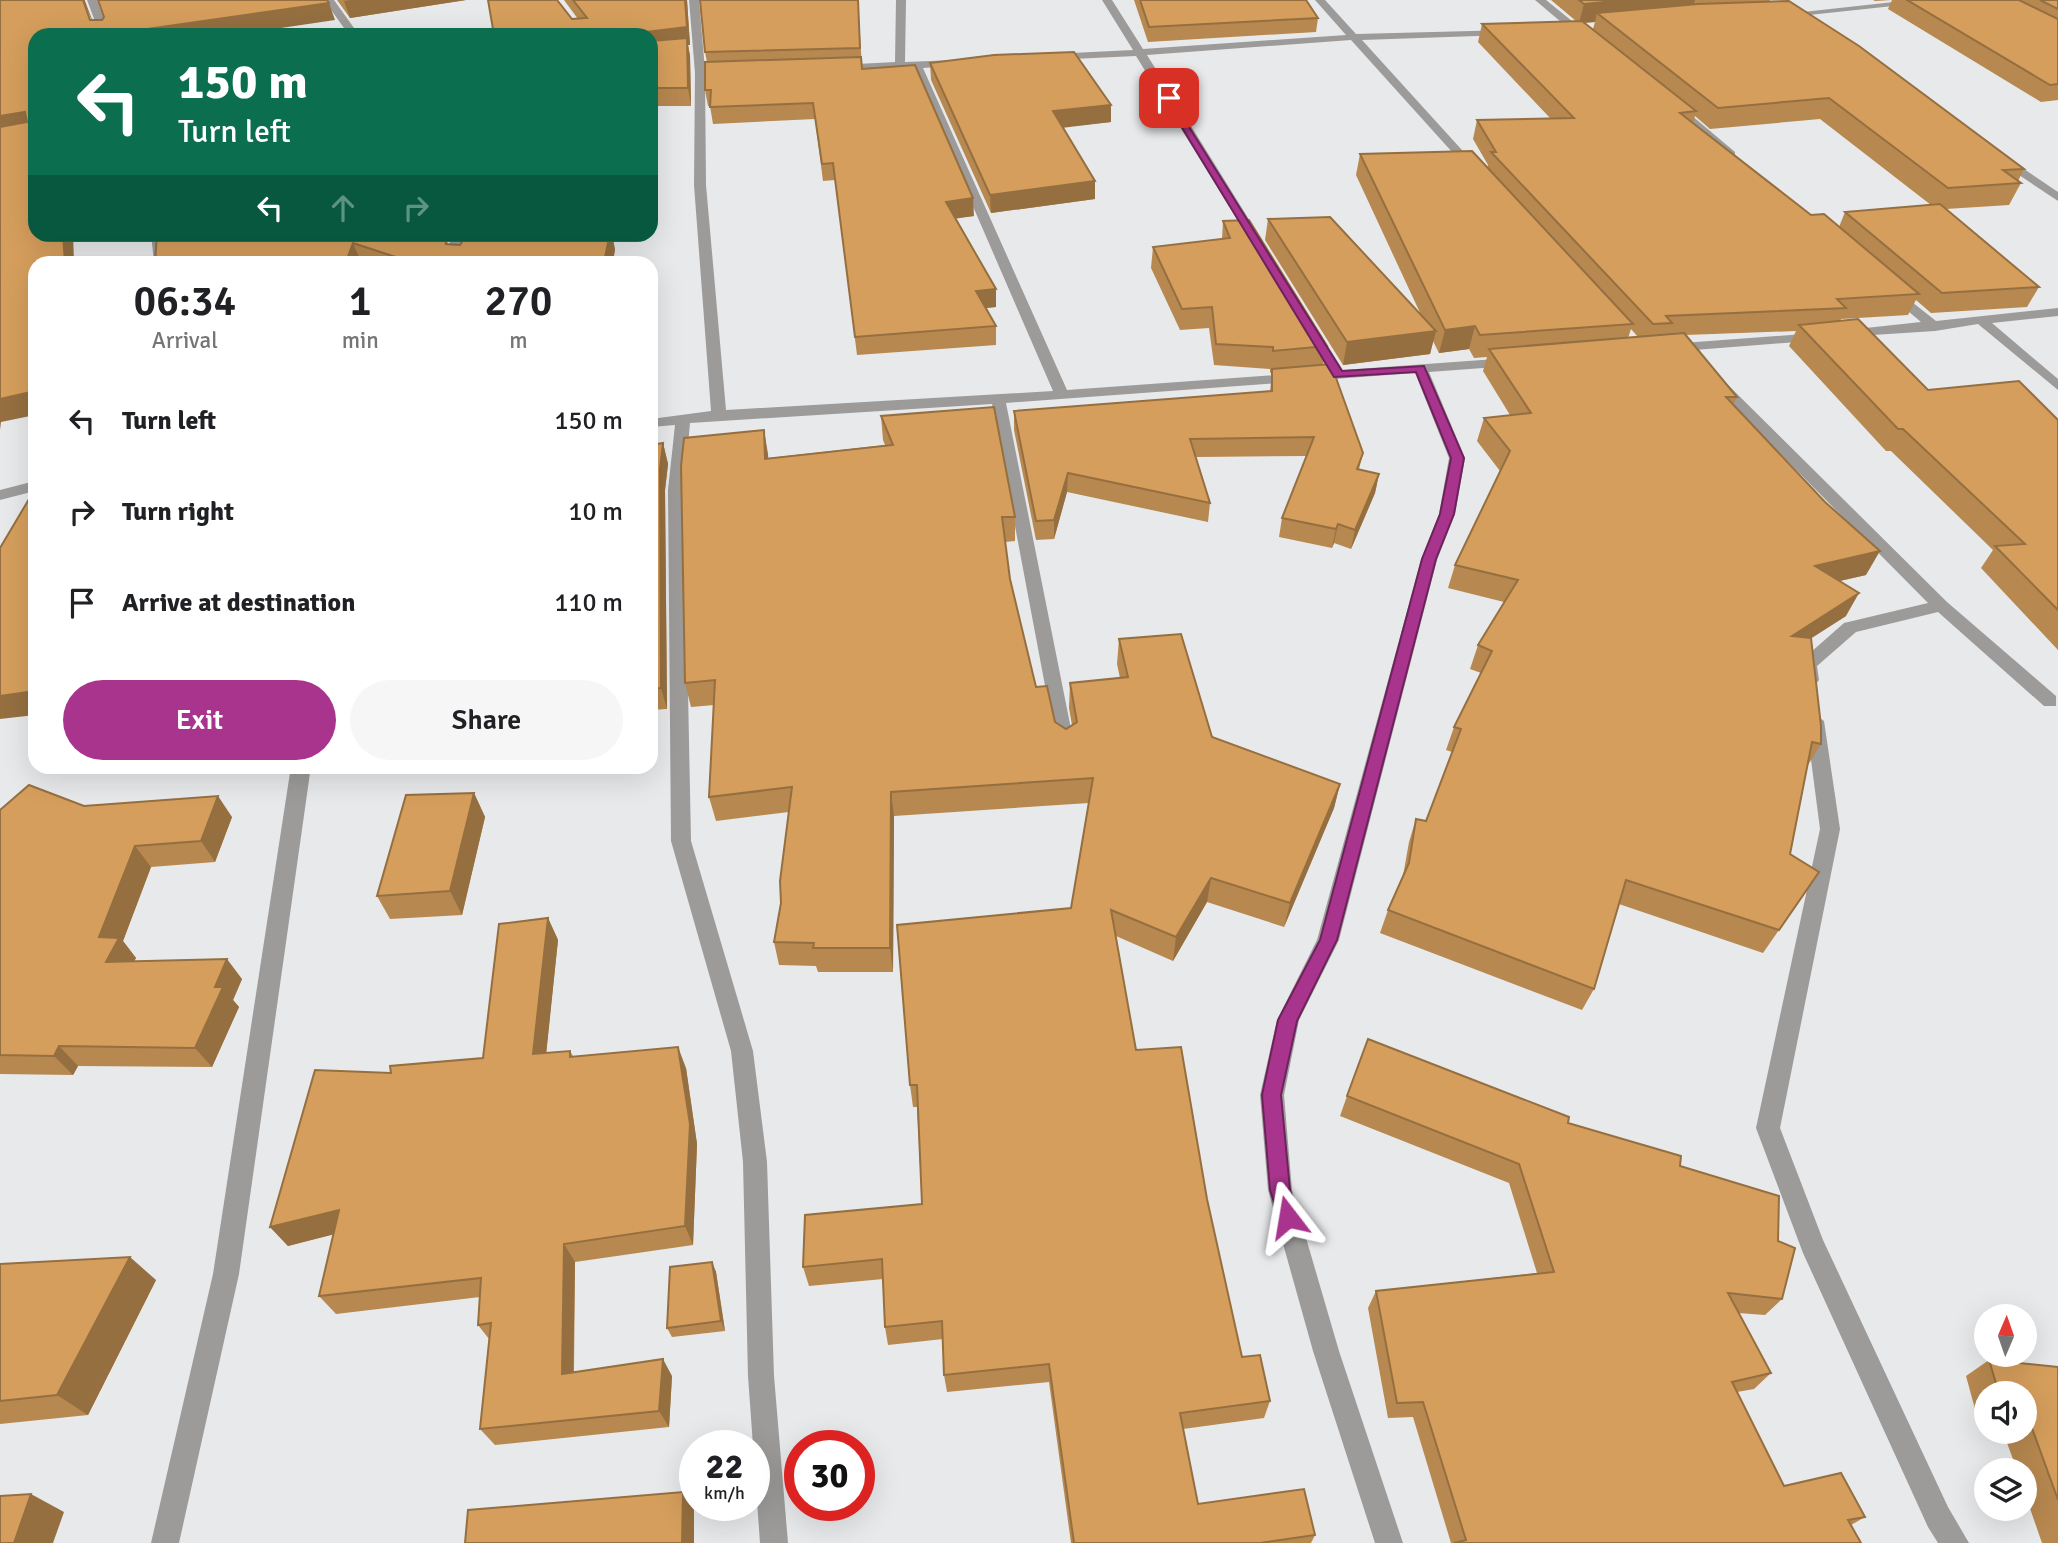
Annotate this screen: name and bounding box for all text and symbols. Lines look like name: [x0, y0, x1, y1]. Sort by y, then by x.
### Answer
text: 150 m: [178, 52, 308, 112]
icon: left: [63, 56, 154, 147]
pin: [1139, 68, 1199, 128]
icon: arrive: [1150, 79, 1188, 117]
text: Turn left: [178, 112, 291, 151]
icon: left: [251, 189, 289, 227]
icon: ahead: [324, 189, 362, 227]
icon: right: [397, 189, 435, 227]
text: 06:34: [134, 276, 236, 327]
text: 1: [349, 276, 372, 327]
text: 270: [484, 276, 552, 327]
text: Arrival: [152, 326, 218, 355]
text: min: [342, 326, 379, 355]
text: m: [509, 326, 528, 355]
icon: left: [63, 402, 101, 440]
text: Turn left: [122, 405, 216, 437]
text: 150 m: [554, 405, 623, 437]
icon: right: [63, 493, 101, 531]
text: Turn right: [122, 496, 234, 528]
text: 10 m: [568, 496, 623, 528]
icon: arrive: [63, 584, 101, 622]
text: Arrive at destination: [122, 587, 355, 619]
text: 110 m: [554, 587, 623, 619]
button: Exit: [63, 680, 336, 760]
button: Share: [350, 680, 623, 760]
position arrow: [1251, 1180, 1325, 1254]
north arrow: [1974, 1304, 2037, 1367]
map controls: [1974, 1304, 2037, 1521]
button: sound: [1974, 1381, 2037, 1444]
speed limit sign: 30: [784, 1430, 875, 1521]
text: 22: [706, 1445, 743, 1488]
button: layers: [1974, 1458, 2037, 1521]
text: km/h: [704, 1482, 745, 1504]

